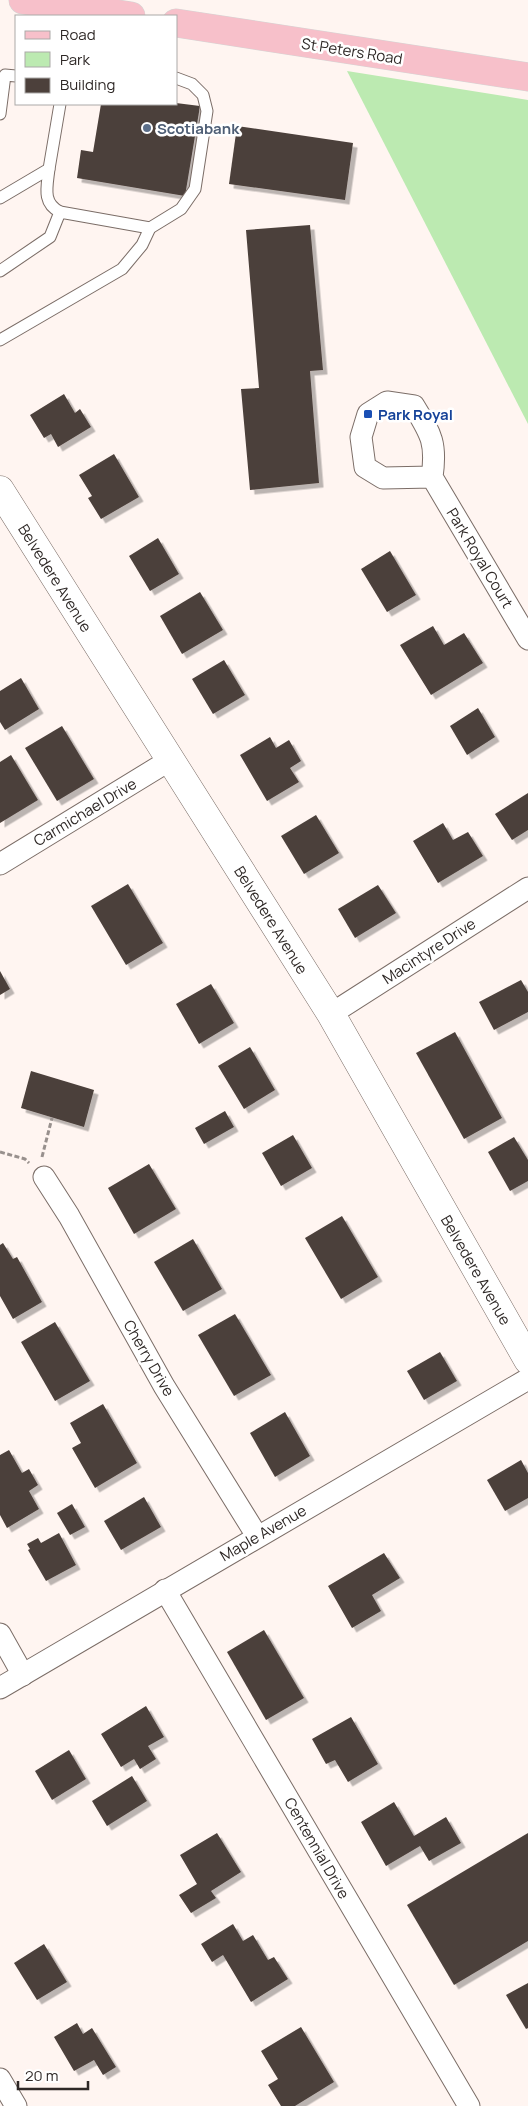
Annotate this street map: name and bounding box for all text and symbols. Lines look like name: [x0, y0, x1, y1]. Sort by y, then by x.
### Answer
legend: [15, 15, 178, 105]
text: Road: [60, 24, 96, 45]
street label: St Peters Road: [300, 33, 404, 69]
text: Park: [60, 49, 90, 70]
text: Building: [60, 74, 115, 95]
place label: Scotiabank: [157, 118, 240, 139]
marker: Scotiabank: [141, 122, 153, 134]
place label: Park Royal: [378, 404, 453, 425]
marker: Park Royal: [362, 408, 374, 420]
street label: Park Royal Court: [442, 504, 518, 612]
street label: Belvedere Avenue: [13, 520, 97, 636]
street label: Carmichael Drive: [30, 773, 141, 851]
street label: Belvedere Avenue: [229, 862, 313, 978]
street label: Macintyre Drive: [378, 913, 480, 989]
street label: Belvedere Avenue: [436, 1211, 516, 1329]
street label: Cherry Drive: [119, 1316, 179, 1400]
street label: Maple Avenue: [216, 1500, 310, 1566]
street label: Centennial Drive: [279, 1794, 355, 1903]
scale bar: [18, 2058, 88, 2090]
text: 20 m: [25, 2065, 58, 2086]

